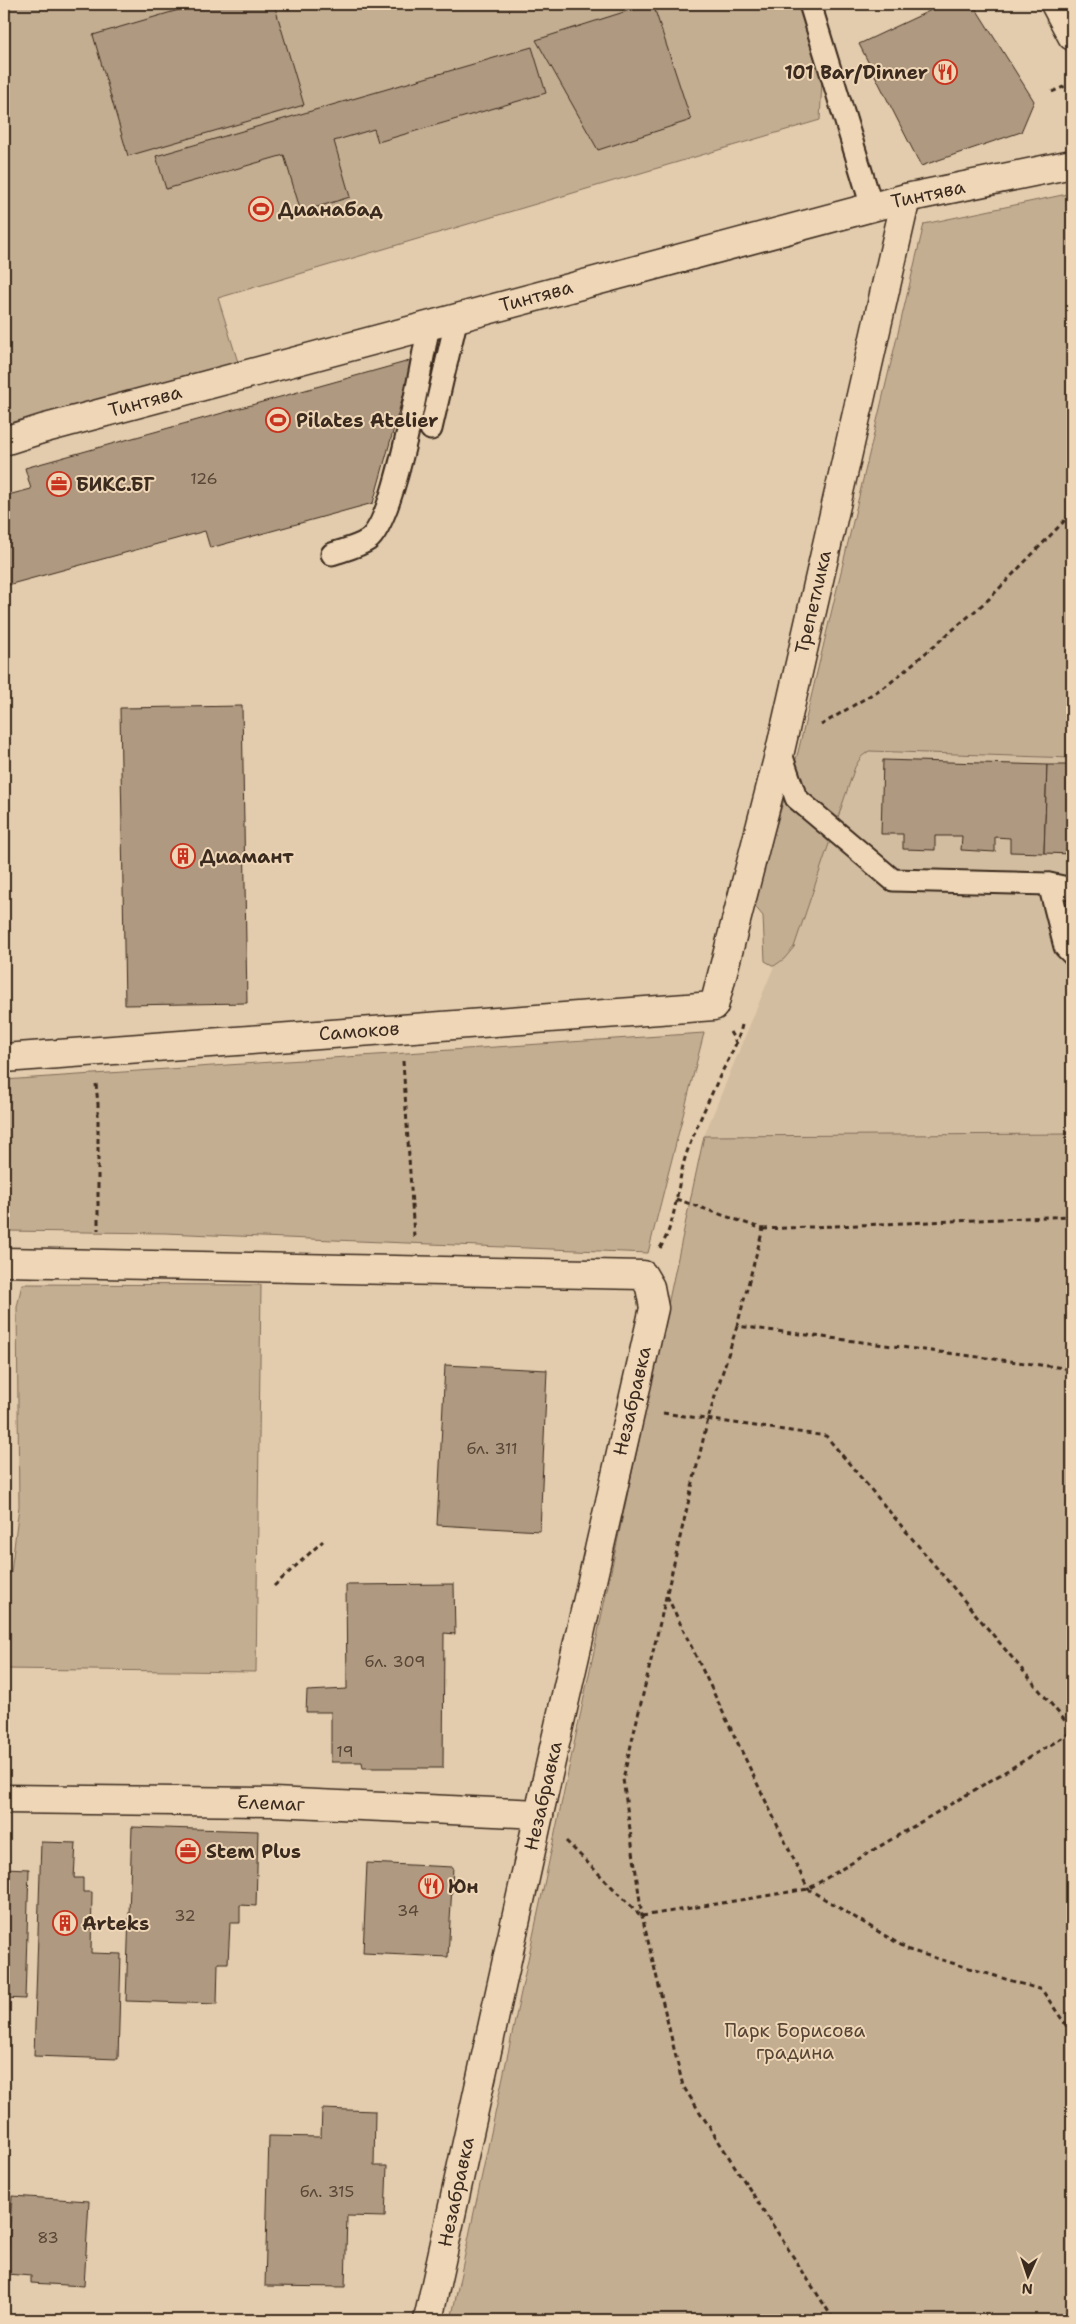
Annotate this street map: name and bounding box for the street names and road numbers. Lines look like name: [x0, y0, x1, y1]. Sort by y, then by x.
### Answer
street label: Тинтява: [889, 174, 968, 214]
street label: Тинтява: [496, 274, 576, 318]
street label: Тинтява: [105, 379, 185, 423]
street label: Трепетлика: [789, 548, 837, 656]
street label: Самоков: [318, 1016, 400, 1046]
street label: Незабравка: [607, 1344, 657, 1458]
street label: Незабравка: [518, 1739, 568, 1853]
street label: Елемаг: [237, 1789, 306, 1817]
street label: Незабравка: [432, 2135, 480, 2249]

